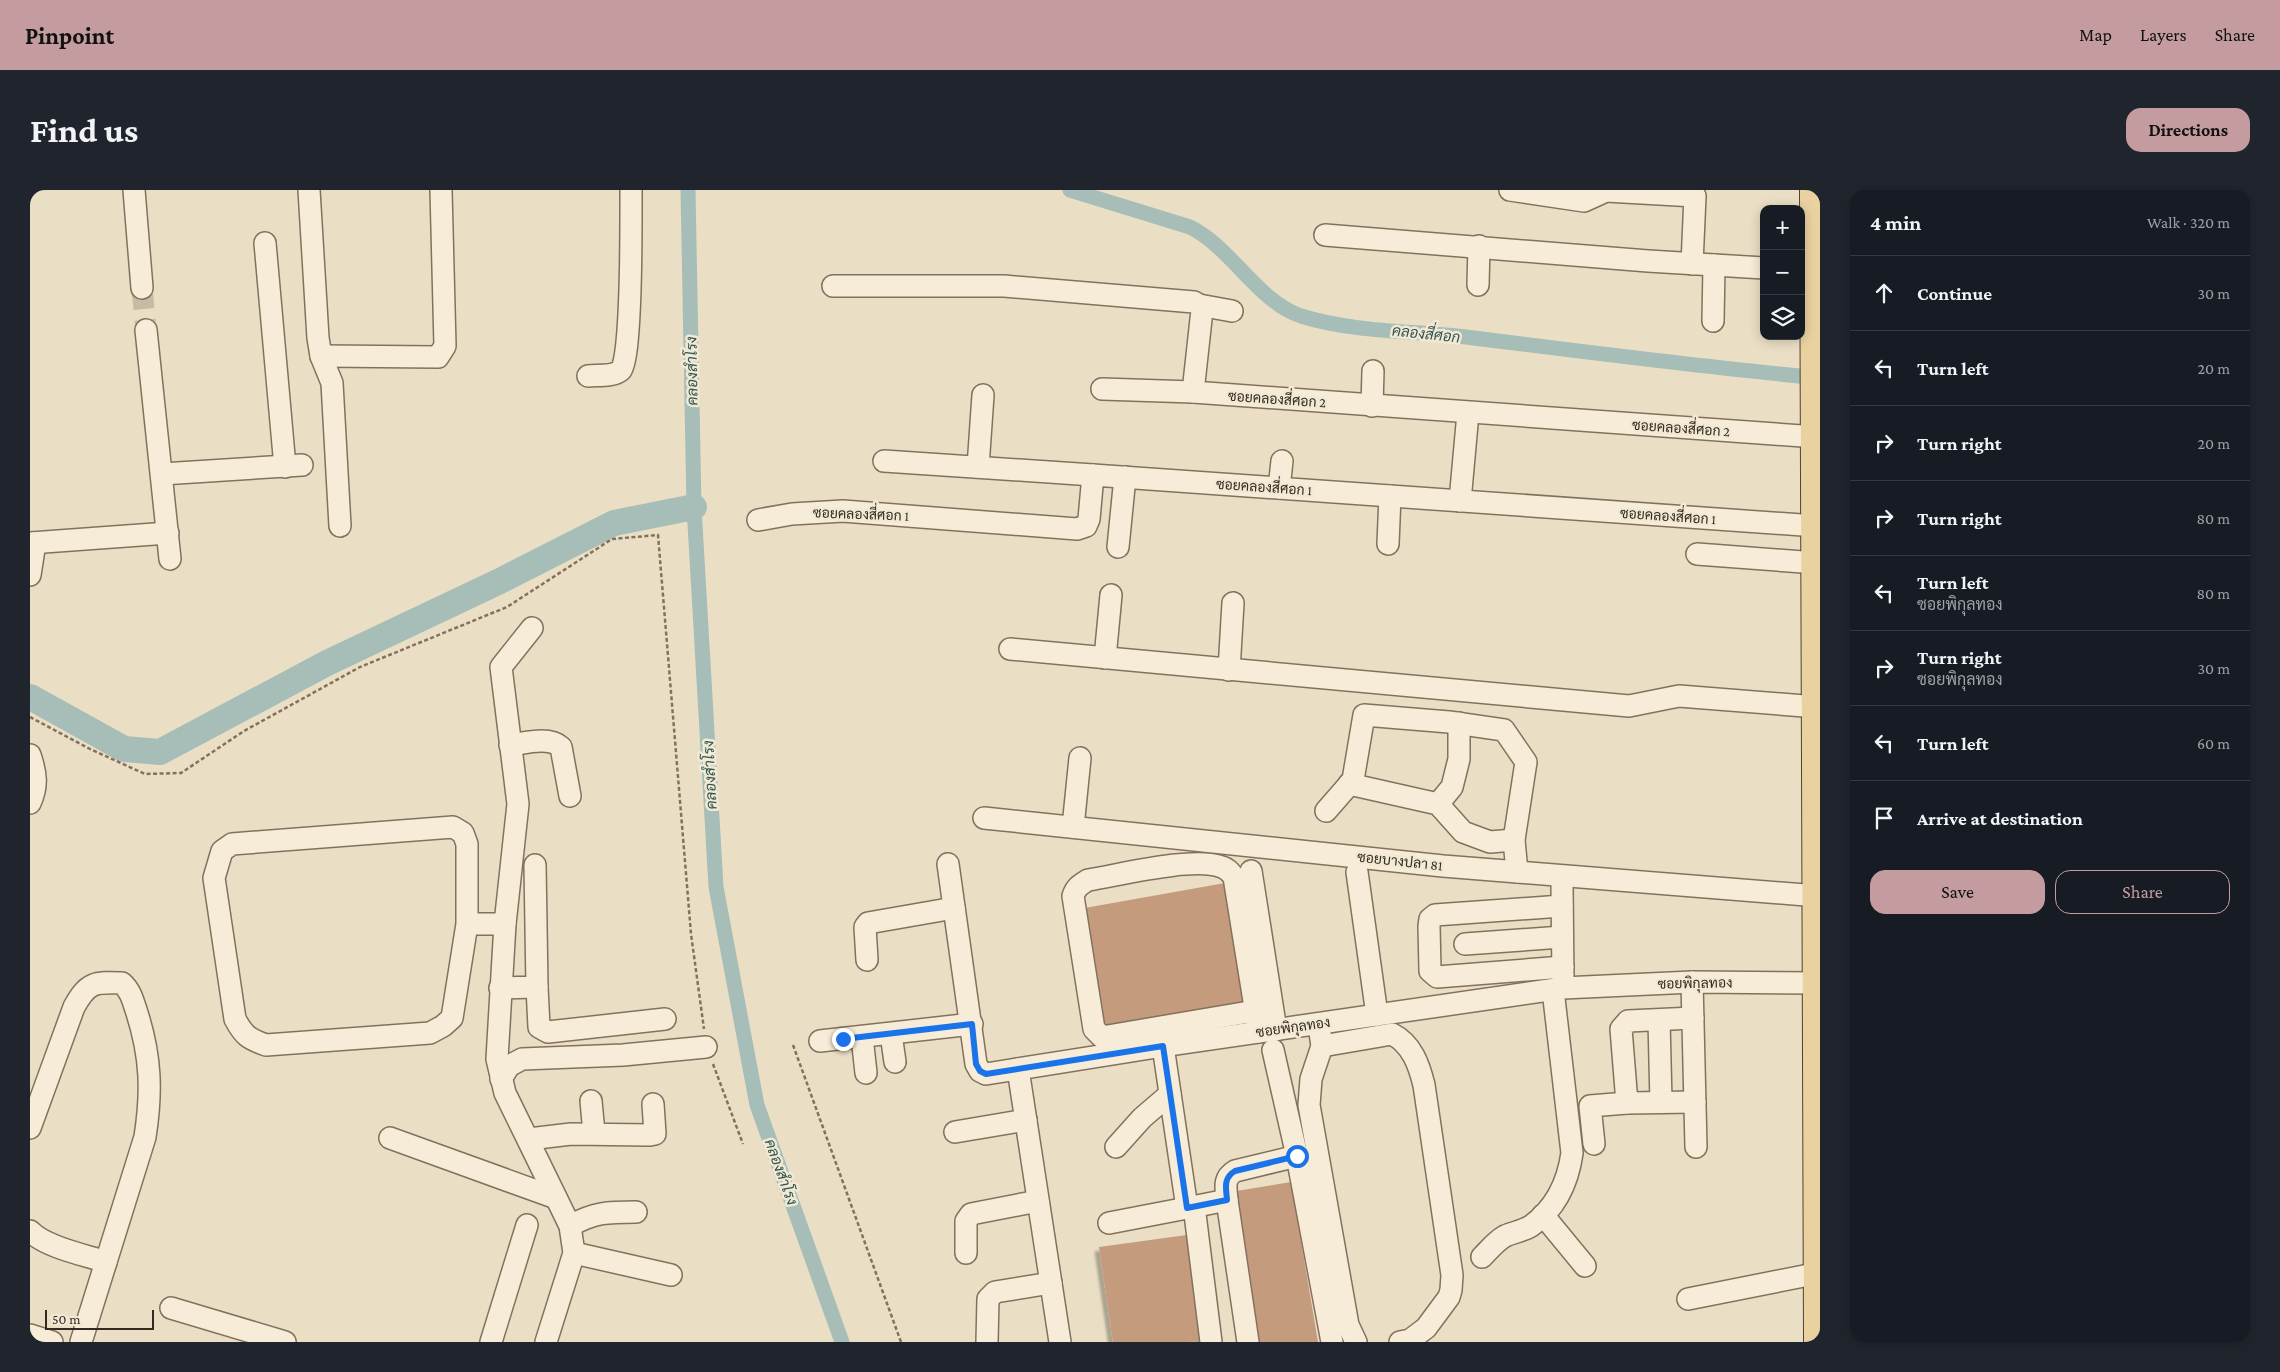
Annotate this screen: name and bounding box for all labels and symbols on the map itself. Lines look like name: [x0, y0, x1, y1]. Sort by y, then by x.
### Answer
water label: คลองสี่ศอก: [1391, 315, 1462, 346]
water label: คลองสำโรง: [681, 336, 701, 406]
street label: ซอยคลองสี่ศอก 2: [1227, 384, 1327, 410]
street label: ซอยคลองสี่ศอก 2: [1631, 413, 1731, 439]
street label: ซอยคลองสี่ศอก 1: [1216, 472, 1313, 498]
street label: ซอยคลองสี่ศอก 1: [813, 500, 910, 524]
street label: ซอยคลองสี่ศอก 1: [1620, 501, 1717, 527]
water label: คลองสำโรง: [698, 740, 720, 810]
street label: ซอยบางปลา 81: [1356, 849, 1444, 873]
street label: ซอยพิกุลทอง: [1657, 974, 1733, 994]
street label: ซอยพิกุลทอง: [1255, 1014, 1331, 1042]
route end: [832, 1028, 855, 1051]
water label: คลองสำโรง: [762, 1136, 802, 1207]
route start: [1286, 1145, 1309, 1168]
scale bar: [45, 1307, 154, 1330]

